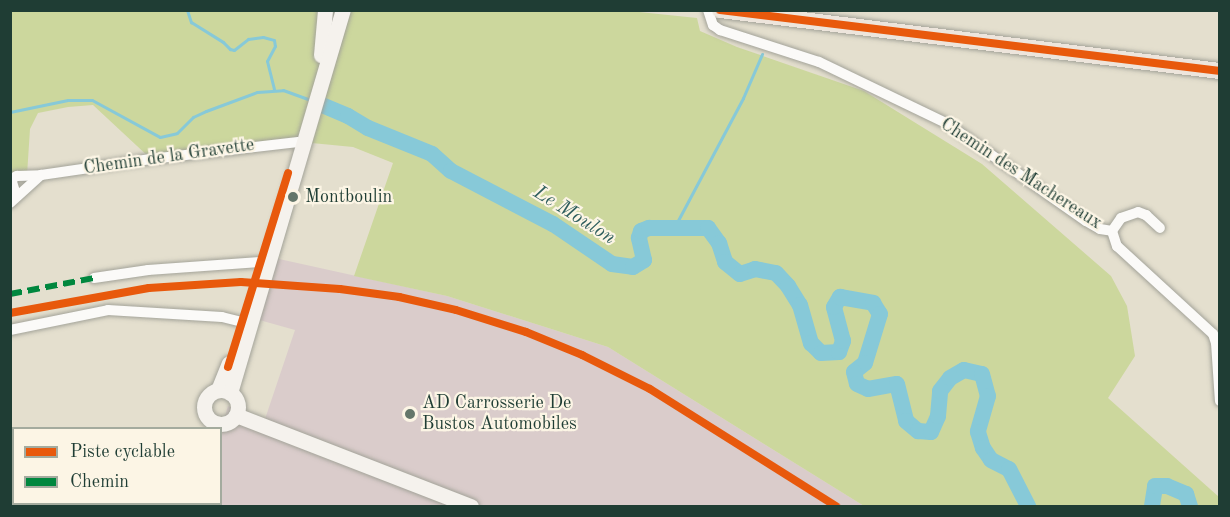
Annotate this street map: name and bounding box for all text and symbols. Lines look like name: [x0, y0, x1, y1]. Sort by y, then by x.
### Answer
street label: Chemin des Machereaux: [936, 114, 1106, 234]
street label: Chemin de la Gravette: [82, 134, 256, 180]
water label: Le Moulon: [528, 181, 620, 251]
place label: Montboulin: [305, 186, 392, 208]
marker: Montboulin: [286, 190, 300, 204]
place label: AD Carrosserie De Bustos Automobiles: [422, 393, 577, 436]
marker: AD Carrosserie De Bustos Automobiles: [403, 407, 417, 421]
legend: [12, 427, 222, 505]
text: Piste cyclable: [70, 443, 175, 461]
text: Chemin: [70, 473, 129, 491]

